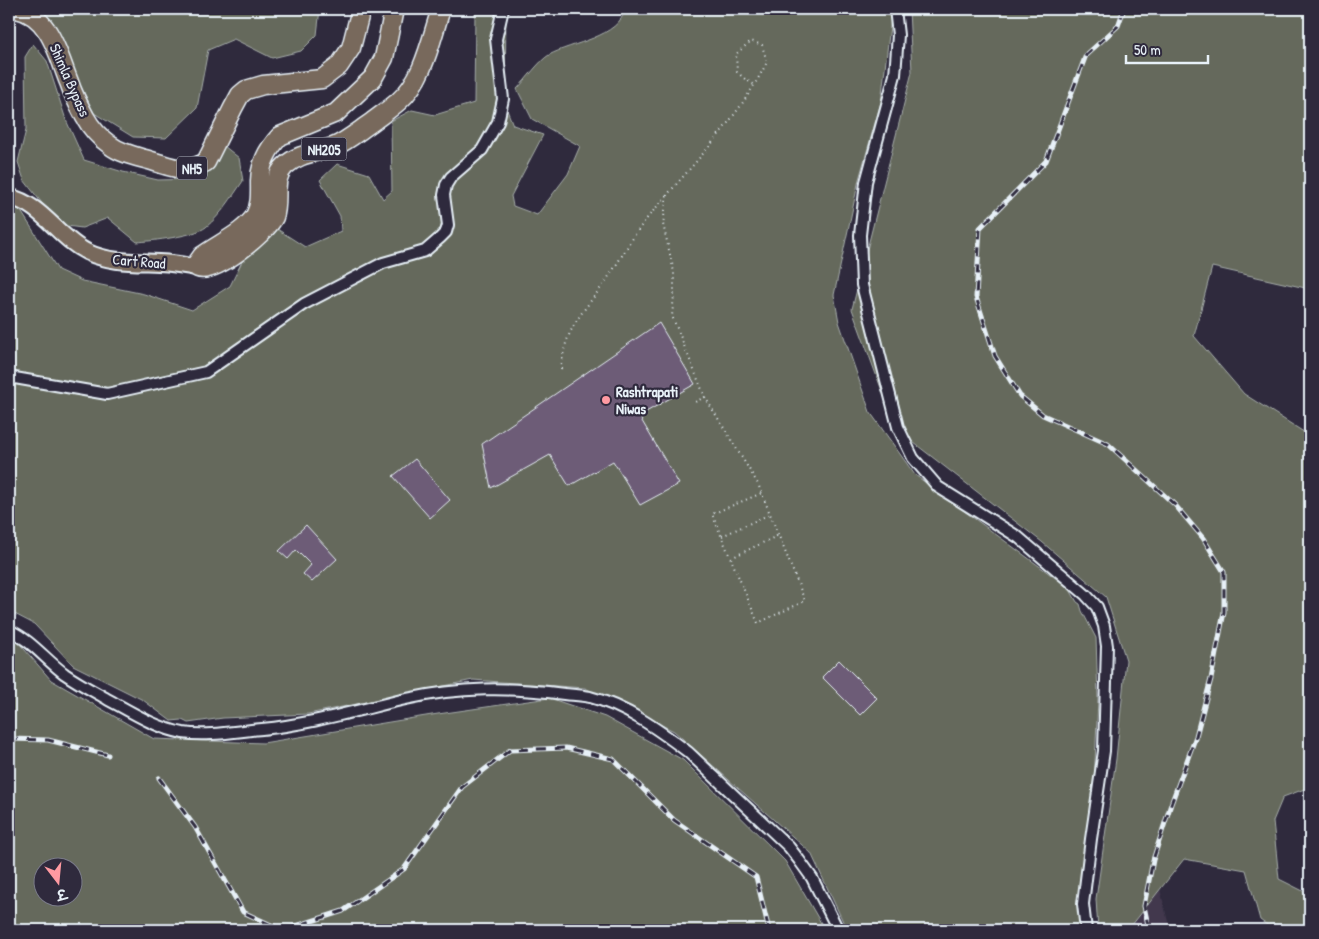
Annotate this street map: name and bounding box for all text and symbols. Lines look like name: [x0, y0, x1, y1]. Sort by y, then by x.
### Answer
scale bar: [1126, 32, 1209, 64]
text: 50 m: [1134, 39, 1161, 60]
street label: Shimla Bypass: [45, 40, 96, 120]
road number: NH205: [302, 138, 346, 160]
road number: NH5: [177, 156, 207, 180]
street label: Cart Road: [112, 248, 166, 274]
place label: Rashtrapati Niwas: [616, 381, 678, 419]
marker: Rashtrapati Niwas: [600, 394, 612, 406]
north arrow: [32, 856, 82, 906]
text: उ: [53, 884, 71, 906]

